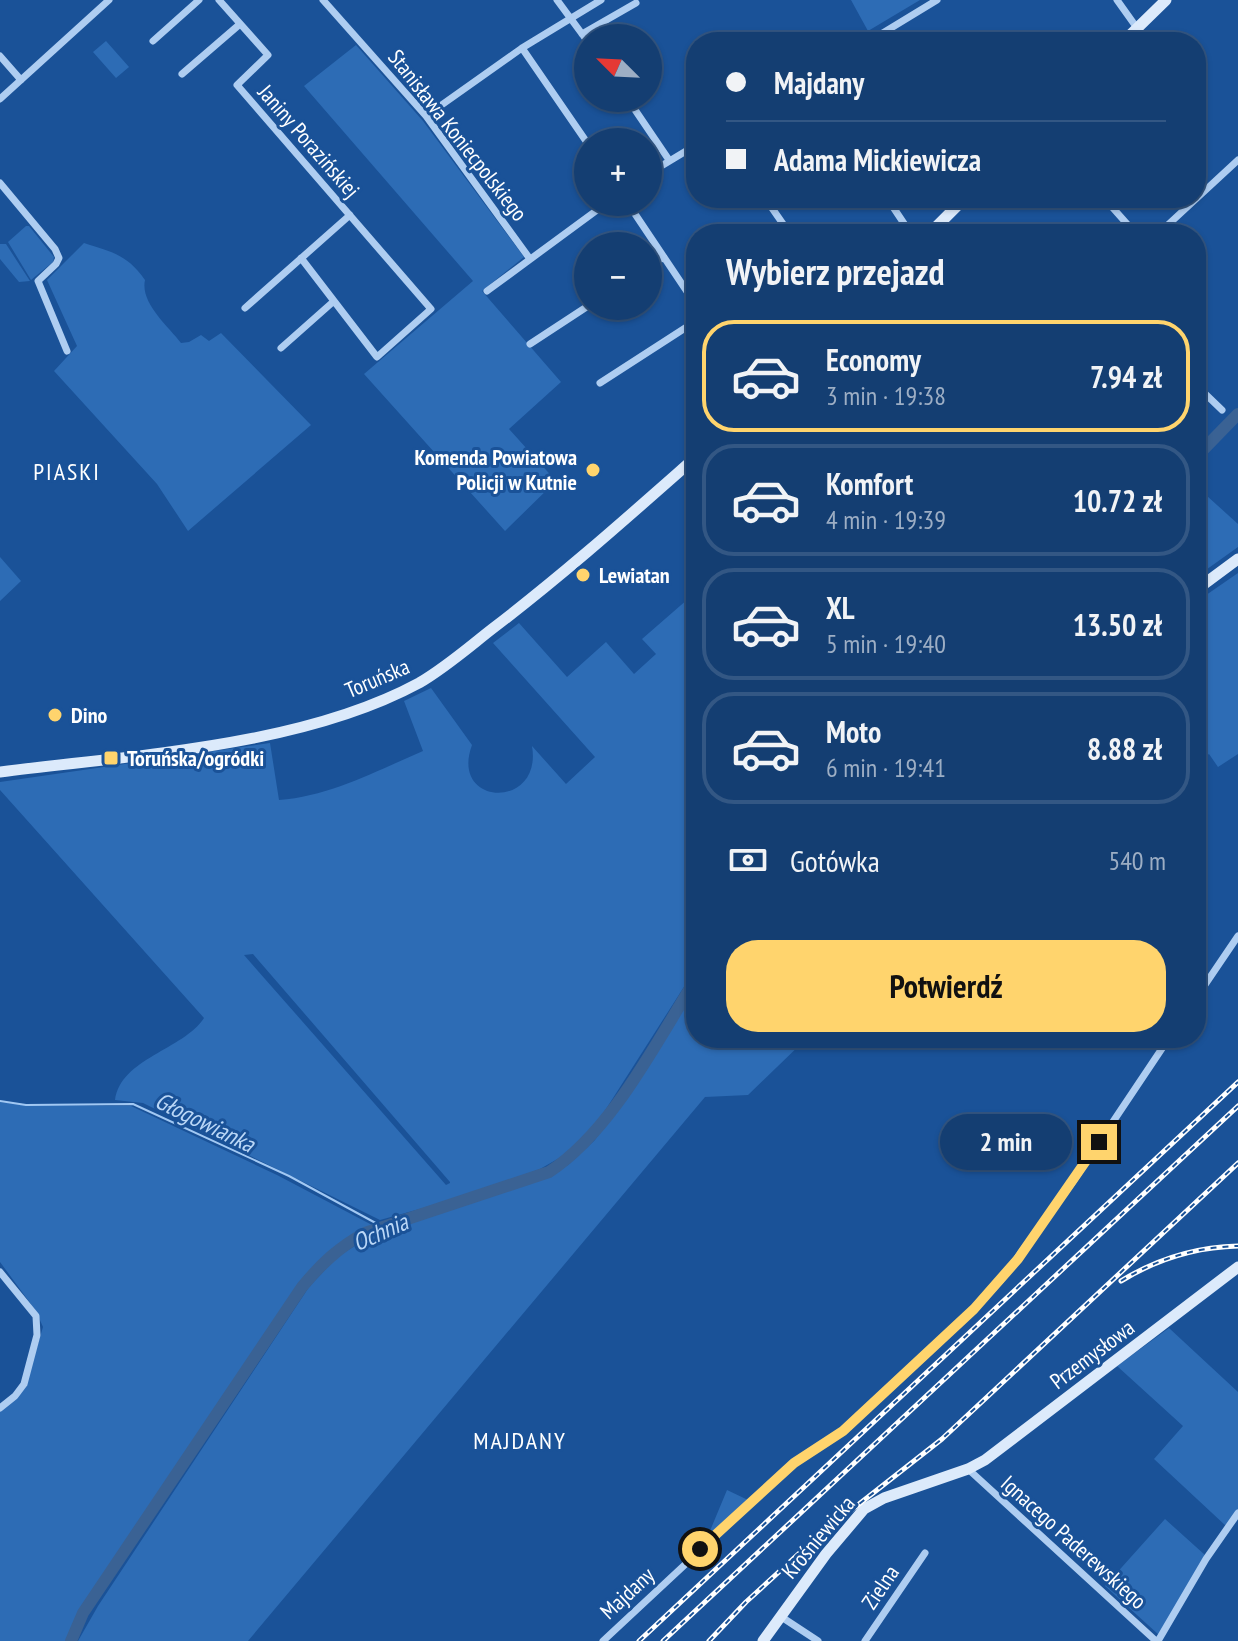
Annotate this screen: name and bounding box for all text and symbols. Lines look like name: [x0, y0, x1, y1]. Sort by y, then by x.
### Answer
north arrow: [574, 24, 662, 112]
map controls: [574, 24, 662, 320]
street label: Stanisława Koniecpolskiego: [382, 44, 534, 226]
text: Majdany: [774, 63, 864, 102]
street label: Janiny Porazińskiej: [252, 78, 366, 203]
button: +: [574, 128, 662, 216]
text: Adama Mickiewicza: [774, 140, 981, 179]
button: −: [574, 232, 662, 320]
text: Wybierz przejazd: [726, 248, 945, 295]
icon: car: [730, 340, 802, 412]
text: Economy: [826, 340, 921, 379]
text: 7.94 zł: [1090, 357, 1162, 396]
text: 3 min · 19:38: [826, 379, 946, 412]
place label: Komenda Powiatowa Policji w Kutnie: [415, 443, 577, 496]
district label: PIASKI: [33, 456, 101, 487]
marker: Komenda Powiatowa Policji w Kutnie: [584, 461, 602, 479]
icon: car: [730, 464, 802, 536]
text: Komfort: [826, 464, 913, 503]
text: 10.72 zł: [1073, 481, 1162, 520]
text: 4 min · 19:39: [826, 503, 946, 536]
place label: Lewiatan: [599, 561, 670, 589]
marker: Lewiatan: [574, 566, 592, 584]
icon: car: [730, 588, 802, 660]
text: XL: [826, 588, 855, 627]
text: 13.50 zł: [1073, 605, 1162, 644]
text: 5 min · 19:40: [826, 627, 946, 660]
street label: Toruńska: [341, 652, 413, 704]
place label: Dino: [71, 701, 108, 729]
marker: Dino: [46, 706, 64, 724]
icon: car: [730, 712, 802, 784]
text: Moto: [826, 712, 881, 751]
text: 8.88 zł: [1087, 729, 1162, 768]
place label: Toruńska/ogródki: [127, 744, 264, 772]
marker: Toruńska/ogródki: [102, 749, 120, 767]
text: 6 min · 19:41: [826, 751, 946, 784]
icon: cash: [726, 838, 770, 882]
text: Gotówka: [790, 841, 880, 880]
text: 540 m: [1108, 844, 1166, 877]
button: Potwierdź: [726, 940, 1166, 1032]
water label: Głogowianka: [150, 1085, 261, 1160]
callout: 2 min: [939, 1114, 1071, 1170]
route end: [1081, 1124, 1117, 1160]
text: 2 min: [980, 1125, 1032, 1158]
water label: Ochnia: [347, 1206, 414, 1258]
street label: Przemysłowa: [1044, 1313, 1140, 1395]
district label: MAJDANY: [473, 1425, 567, 1456]
street label: Ignacego Paderewskiego: [995, 1469, 1153, 1615]
street label: Krośniewicka: [775, 1490, 861, 1584]
route start: [682, 1531, 718, 1567]
street label: Zielna: [855, 1560, 905, 1614]
street label: Majdany: [594, 1561, 660, 1625]

